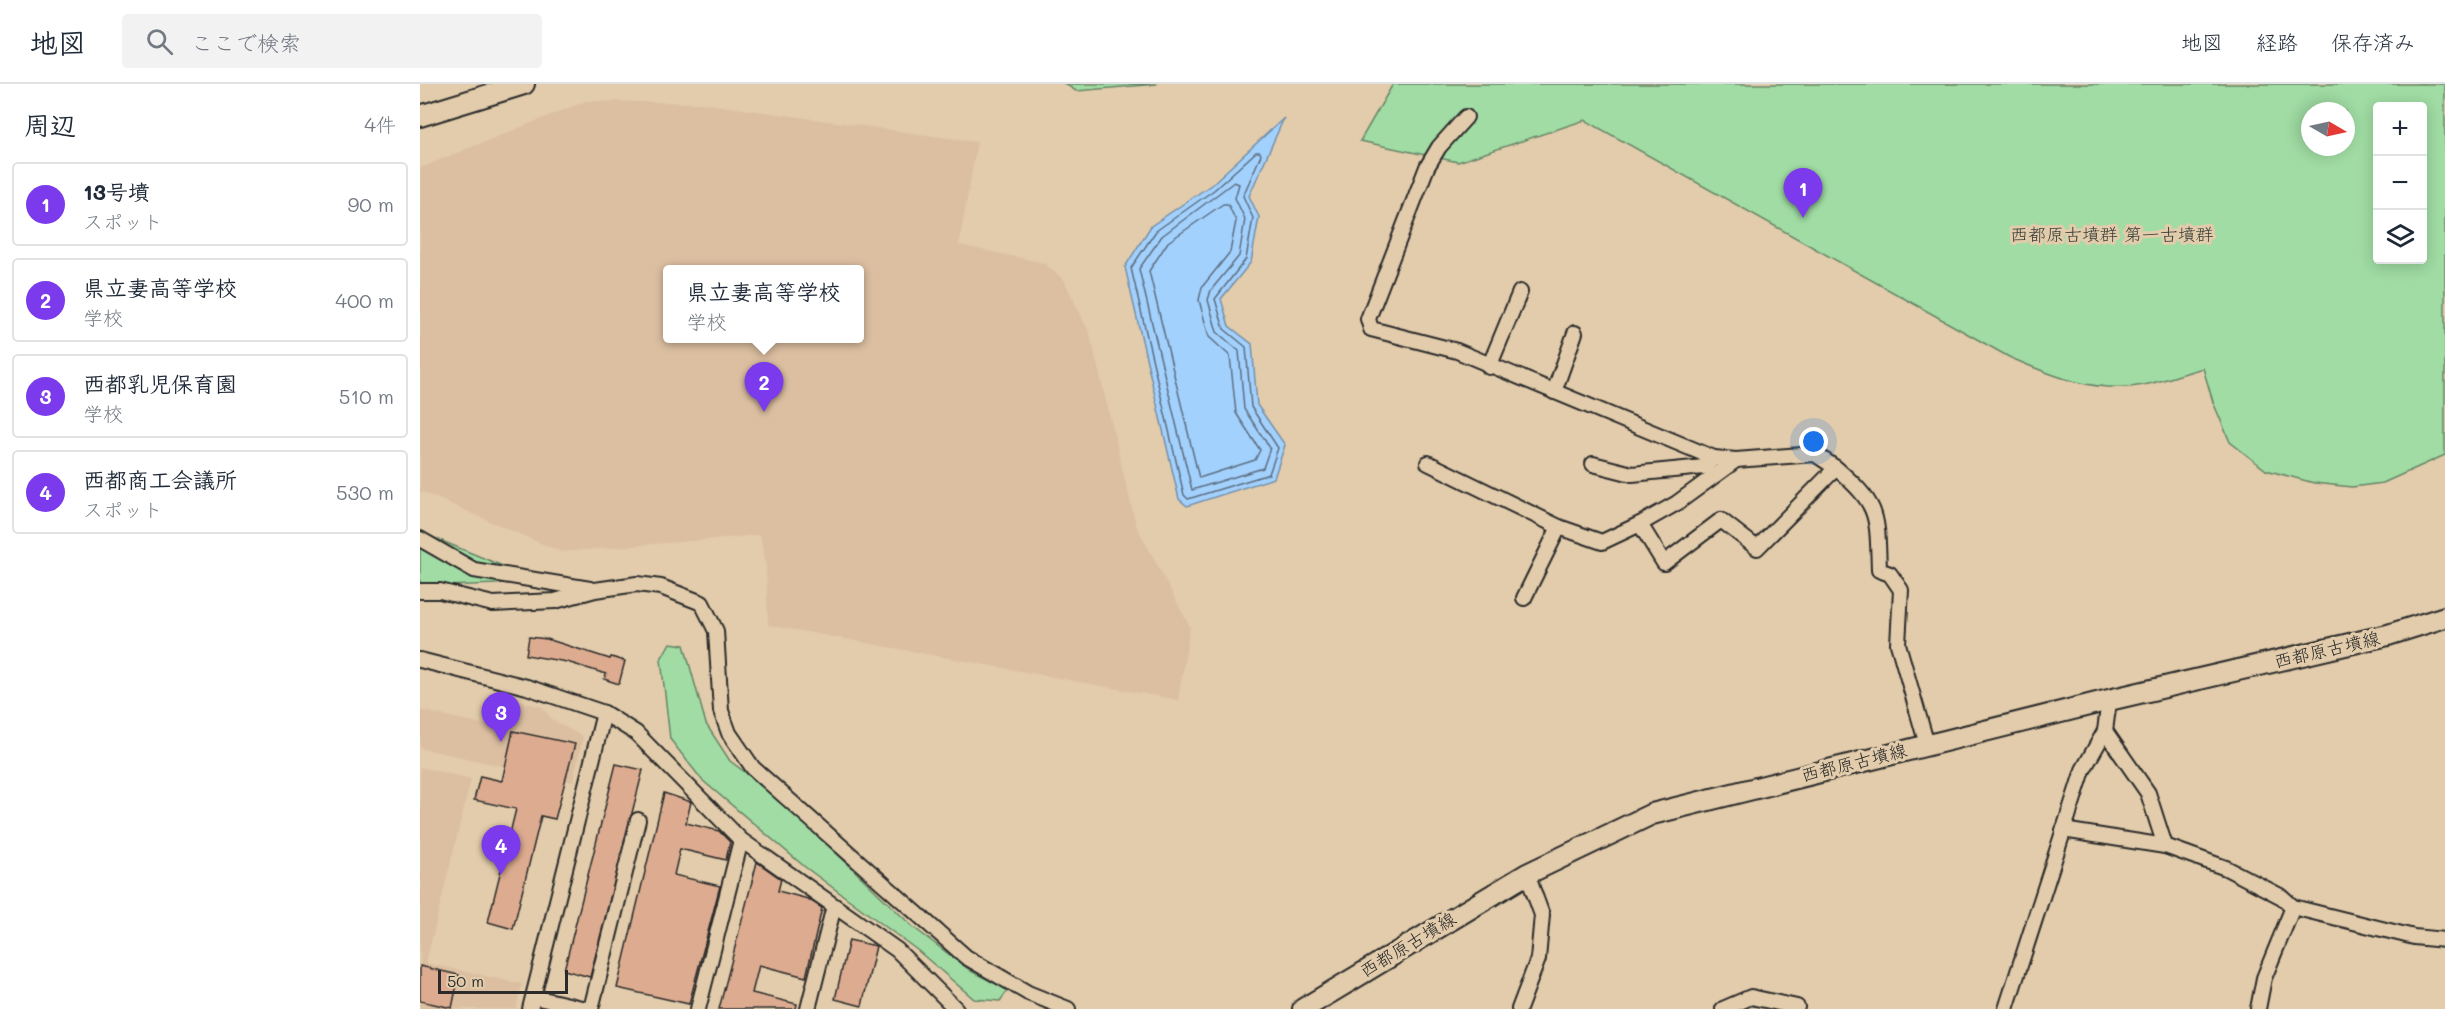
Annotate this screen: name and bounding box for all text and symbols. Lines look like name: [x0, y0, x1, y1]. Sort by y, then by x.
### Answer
search box: [122, 14, 542, 68]
text: 地図: [30, 24, 86, 60]
icon: search: [143, 25, 176, 58]
text: ここで検索: [191, 28, 301, 57]
text: 地図: [2181, 28, 2223, 55]
text: 経路: [2256, 28, 2298, 55]
text: 保存済み: [2331, 28, 2415, 55]
north arrow: [2301, 102, 2355, 156]
map controls: [2373, 102, 2427, 264]
button: +: [2373, 102, 2427, 156]
text: 周辺: [24, 108, 76, 142]
text: 4件: [364, 111, 396, 137]
button: −: [2373, 156, 2427, 210]
pin: 1: [1784, 168, 1822, 218]
text: 13号墳: [83, 177, 150, 206]
text: 1: [41, 191, 50, 217]
text: 90 m: [348, 191, 394, 217]
text: スポット: [83, 208, 163, 234]
button: layers: [2373, 210, 2427, 264]
park label: 西都原古墳群 第一古墳群: [2010, 222, 2214, 246]
popup: [663, 265, 864, 343]
text: 県立妻高等学校: [83, 273, 237, 302]
text: 県立妻高等学校: [686, 277, 841, 306]
text: 2: [40, 287, 51, 313]
text: 400 m: [335, 287, 394, 313]
text: 学校: [83, 304, 123, 330]
text: 学校: [686, 308, 726, 334]
pin: 2: [744, 362, 784, 412]
text: 西都乳児保育園: [83, 369, 237, 398]
text: 3: [40, 383, 52, 409]
text: 510 m: [339, 383, 394, 409]
text: 学校: [83, 400, 123, 426]
your location: [1799, 427, 1828, 456]
text: 西都商工会議所: [83, 465, 237, 494]
text: 4: [39, 479, 52, 505]
text: 530 m: [336, 479, 394, 505]
text: スポット: [83, 496, 163, 522]
street label: 西都原古墳線: [2271, 625, 2382, 673]
pin: 3: [482, 692, 520, 742]
street label: 西都原古墳線: [1798, 737, 1909, 787]
pin: 4: [482, 826, 520, 875]
street label: 西都原古墳線: [1355, 906, 1460, 982]
scale bar: [438, 967, 568, 994]
text: 50 m: [447, 970, 484, 991]

